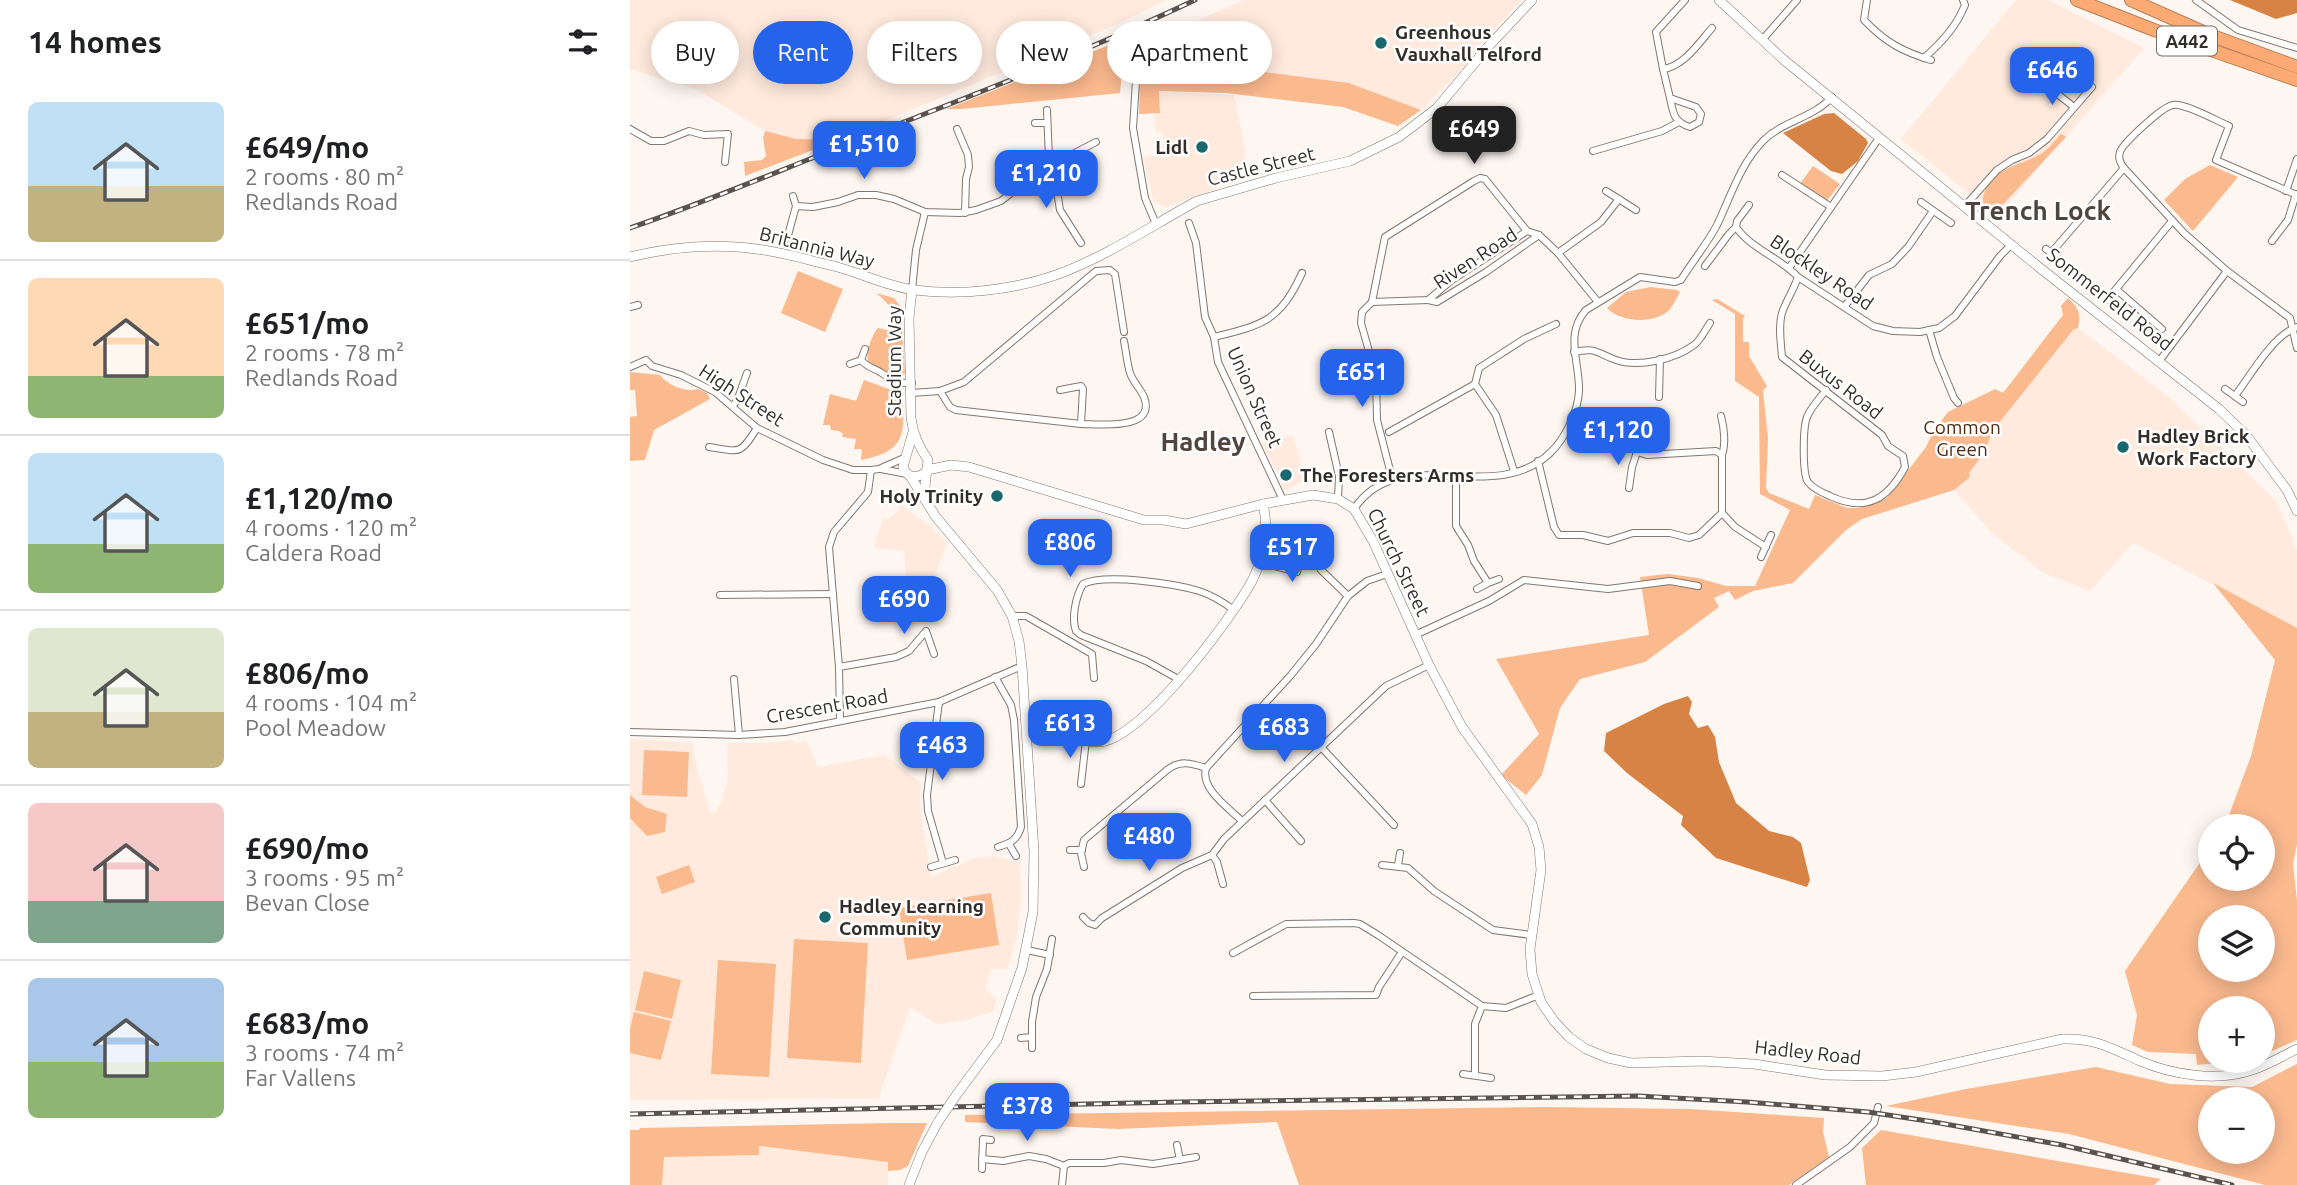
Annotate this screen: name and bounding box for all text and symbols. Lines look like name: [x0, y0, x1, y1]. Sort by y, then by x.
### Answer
chip: Buy: [651, 21, 739, 84]
chip: Rent: [753, 21, 853, 84]
chip: Filters: [867, 21, 982, 84]
chip: New: [996, 21, 1093, 84]
chip: Apartment: [1107, 21, 1272, 84]
place label: Greenhous Vauxhall Telford: [1395, 21, 1542, 65]
icon: filters: [564, 23, 602, 61]
text: 14 homes: [28, 25, 162, 59]
road number: A442: [2157, 26, 2217, 56]
marker: Greenhous Vauxhall Telford: [1373, 35, 1389, 51]
pin: £646: [2011, 48, 2093, 107]
text: £646: [2026, 57, 2078, 82]
pin: £649: [1433, 106, 1515, 166]
text: £649: [1448, 116, 1500, 141]
pin: £1,510: [807, 122, 921, 181]
icon: home: [84, 130, 168, 214]
text: £649/mo: [245, 130, 369, 164]
text: £1,510: [829, 131, 899, 156]
place label: Lidl: [1155, 136, 1188, 158]
marker: Lidl: [1194, 139, 1210, 155]
street label: Castle Street: [1205, 142, 1318, 190]
pin: £1,210: [989, 150, 1103, 210]
text: £1,210: [1011, 160, 1081, 185]
text: 2 rooms · 80 m²: [245, 164, 404, 189]
text: Redlands Road: [245, 189, 398, 214]
district label: Trench Lock: [1965, 196, 2111, 225]
street label: Britannia Way: [757, 222, 877, 272]
street label: Riven Road: [1429, 223, 1521, 293]
street label: Blockley Road: [1766, 230, 1878, 314]
street label: Sommerfeld Road: [2043, 243, 2177, 355]
icon: home: [84, 306, 168, 390]
text: £651/mo: [245, 306, 369, 340]
street label: Stadium Way: [883, 306, 905, 416]
text: 2 rooms · 78 m²: [245, 340, 404, 365]
street label: Union Street: [1223, 343, 1287, 451]
street label: Buxus Road: [1795, 345, 1887, 423]
pin: £651: [1321, 350, 1403, 409]
street label: High Street: [695, 359, 789, 431]
text: £651: [1336, 359, 1388, 384]
text: Redlands Road: [245, 365, 398, 390]
pin: £1,120: [1561, 407, 1675, 467]
park label: Common Green: [1923, 416, 2001, 460]
text: £1,120: [1583, 417, 1653, 442]
place label: Hadley Brick Work Factory: [2137, 425, 2256, 469]
district label: Hadley: [1160, 427, 1246, 456]
marker: Hadley Brick Work Factory: [2115, 439, 2131, 455]
place label: The Foresters Arms: [1300, 464, 1474, 486]
marker: The Foresters Arms: [1278, 467, 1294, 483]
icon: home: [84, 481, 168, 565]
text: £1,120/mo: [245, 481, 394, 515]
place label: Holy Trinity: [879, 485, 983, 507]
marker: Holy Trinity: [989, 488, 1005, 504]
street label: Church Street: [1363, 504, 1435, 620]
text: 4 rooms · 120 m²: [245, 515, 417, 540]
pin: £806: [1029, 520, 1111, 579]
pin: £517: [1251, 524, 1333, 584]
text: £806: [1044, 529, 1096, 554]
text: £517: [1266, 534, 1318, 559]
text: Caldera Road: [245, 540, 382, 565]
pin: £690: [863, 576, 945, 636]
text: £690: [878, 586, 930, 611]
icon: home: [84, 656, 168, 740]
text: £806/mo: [245, 656, 369, 690]
street label: Crescent Road: [764, 684, 890, 728]
text: 4 rooms · 104 m²: [245, 690, 417, 715]
pin: £613: [1029, 700, 1111, 760]
pin: £683: [1243, 704, 1325, 764]
text: £613: [1044, 710, 1096, 735]
text: £683: [1258, 714, 1310, 739]
text: Pool Meadow: [245, 715, 386, 740]
pin: £463: [901, 722, 983, 782]
text: £463: [916, 732, 968, 757]
pin: £480: [1108, 814, 1190, 873]
map controls: [2198, 814, 2275, 1164]
button: locate: [2198, 814, 2275, 891]
text: £480: [1123, 823, 1175, 848]
icon: home: [84, 831, 168, 915]
text: £690/mo: [245, 831, 369, 865]
text: 3 rooms · 95 m²: [245, 865, 404, 890]
text: Bevan Close: [245, 890, 370, 915]
place label: Hadley Learning Community: [839, 895, 984, 939]
button: layers: [2198, 905, 2275, 982]
marker: Hadley Learning Community: [817, 909, 833, 925]
button: +: [2198, 996, 2275, 1073]
icon: home: [84, 1006, 168, 1090]
text: £683/mo: [245, 1006, 369, 1040]
street label: Hadley Road: [1754, 1035, 1862, 1069]
text: 3 rooms · 74 m²: [245, 1040, 404, 1065]
text: Far Vallens: [245, 1065, 356, 1090]
pin: £378: [986, 1084, 1068, 1143]
button: −: [2198, 1087, 2275, 1164]
text: £378: [1001, 1093, 1053, 1118]

